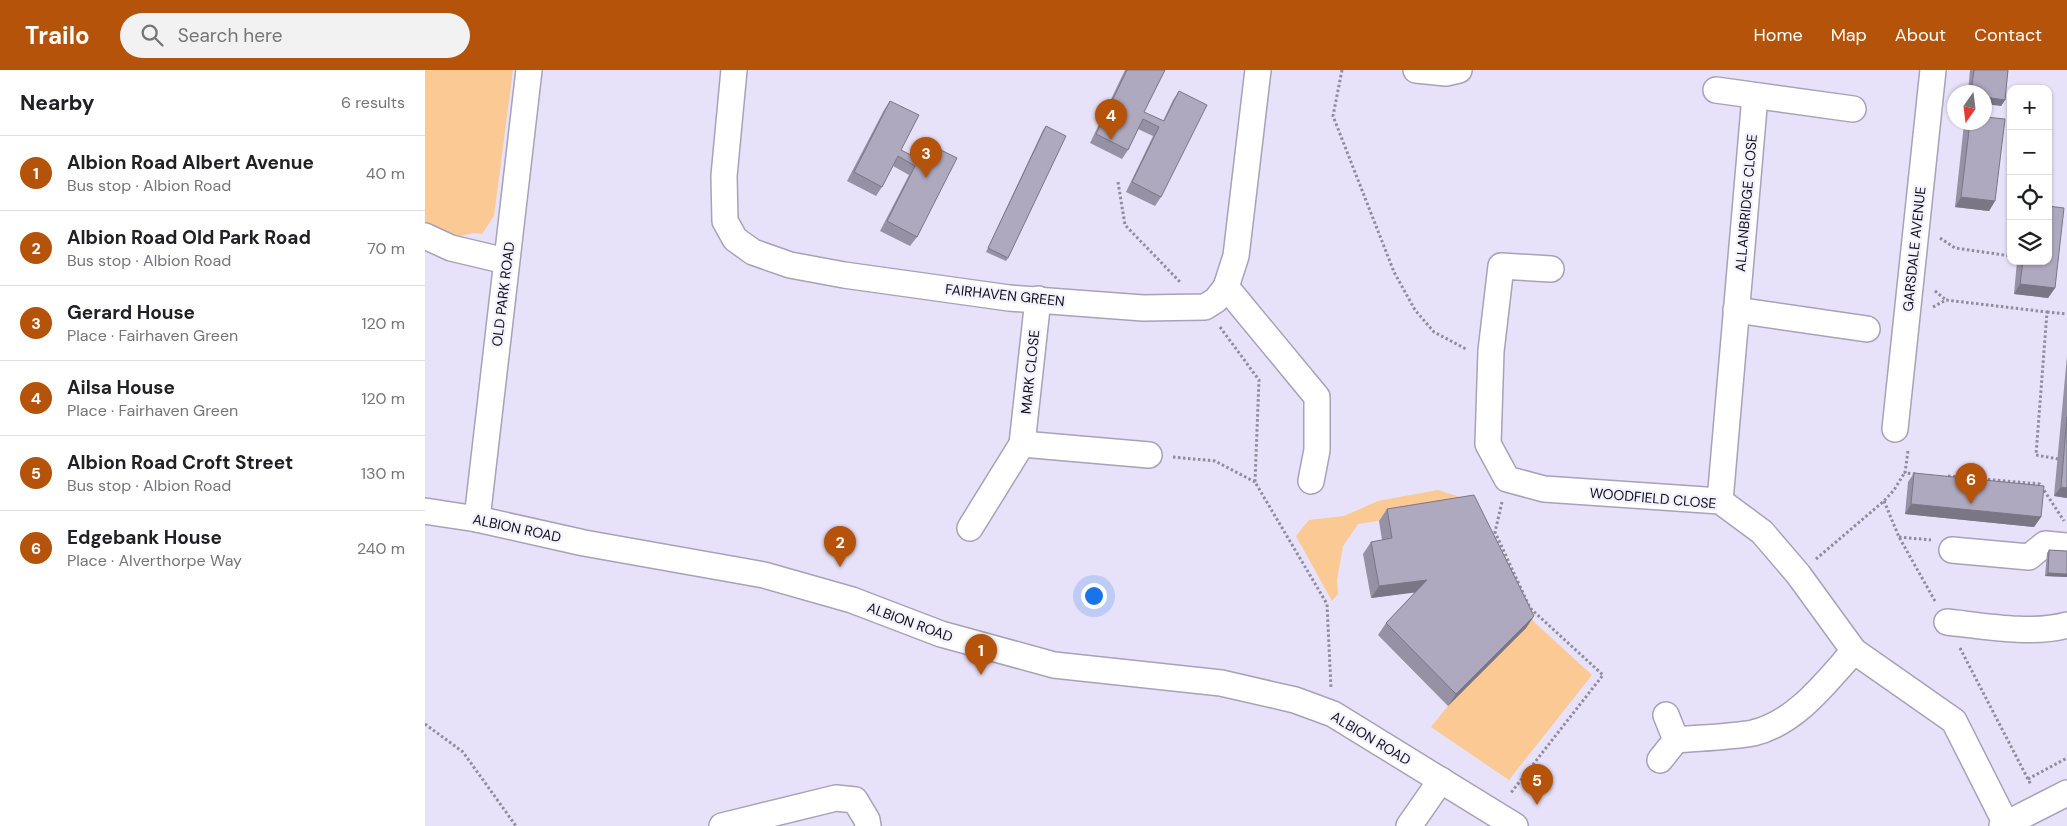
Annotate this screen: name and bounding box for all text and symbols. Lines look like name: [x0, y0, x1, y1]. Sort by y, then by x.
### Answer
search box: [120, 13, 470, 58]
text: Trailo: [25, 20, 90, 51]
icon: search: [138, 21, 166, 49]
text: Search here: [178, 23, 283, 48]
text: Home: [1753, 23, 1803, 47]
text: Map: [1831, 23, 1867, 47]
text: About: [1895, 23, 1946, 47]
text: Contact: [1974, 23, 2042, 47]
north arrow: [1947, 85, 1992, 130]
map controls: [2007, 85, 2052, 265]
button: +: [2007, 85, 2052, 130]
text: Nearby: [20, 89, 94, 117]
text: 6 results: [341, 92, 405, 113]
pin: 4: [1095, 99, 1127, 140]
button: −: [2007, 130, 2052, 175]
street label: ALLANBRIDGE CLOSE: [1731, 133, 1761, 273]
pin: 3: [910, 137, 942, 178]
text: Albion Road Albert Avenue: [67, 150, 314, 175]
text: 1: [33, 163, 39, 184]
text: 40 m: [366, 163, 405, 184]
text: Bus stop · Albion Road: [67, 175, 231, 196]
button: locate: [2007, 175, 2052, 220]
street label: GARSDALE AVENUE: [1898, 186, 1930, 312]
button: layers: [2007, 220, 2052, 265]
text: Albion Road Old Park Road: [67, 225, 311, 250]
text: 2: [31, 238, 41, 259]
text: 70 m: [367, 238, 405, 259]
street label: OLD PARK ROAD: [488, 241, 518, 347]
text: Bus stop · Albion Road: [67, 250, 231, 271]
street label: FAIRHAVEN GREEN: [944, 280, 1066, 310]
text: Gerard House: [67, 300, 195, 325]
text: 3: [31, 313, 41, 334]
text: 120 m: [361, 313, 405, 334]
text: Place · Fairhaven Green: [67, 325, 238, 346]
street label: MARK CLOSE: [1017, 329, 1043, 415]
text: Ailsa House: [67, 375, 175, 400]
text: 4: [31, 388, 41, 409]
text: 120 m: [361, 388, 405, 409]
text: Place · Fairhaven Green: [67, 400, 238, 421]
text: Albion Road Croft Street: [67, 450, 293, 475]
text: 5: [31, 463, 41, 484]
text: 130 m: [361, 463, 405, 484]
pin: 6: [1955, 463, 1987, 504]
text: Bus stop · Albion Road: [67, 475, 231, 496]
street label: WOODFIELD CLOSE: [1589, 483, 1717, 513]
street label: ALBION ROAD: [471, 510, 563, 546]
text: Edgebank House: [67, 525, 222, 550]
pin: 2: [824, 526, 856, 567]
text: 6: [31, 538, 41, 559]
text: 240 m: [357, 538, 405, 559]
text: Place · Alverthorpe Way: [67, 550, 242, 571]
your location: [1081, 583, 1107, 609]
street label: ALBION ROAD: [865, 598, 955, 646]
pin: 1: [965, 634, 997, 675]
street label: ALBION ROAD: [1328, 707, 1414, 769]
pin: 5: [1521, 764, 1553, 805]

